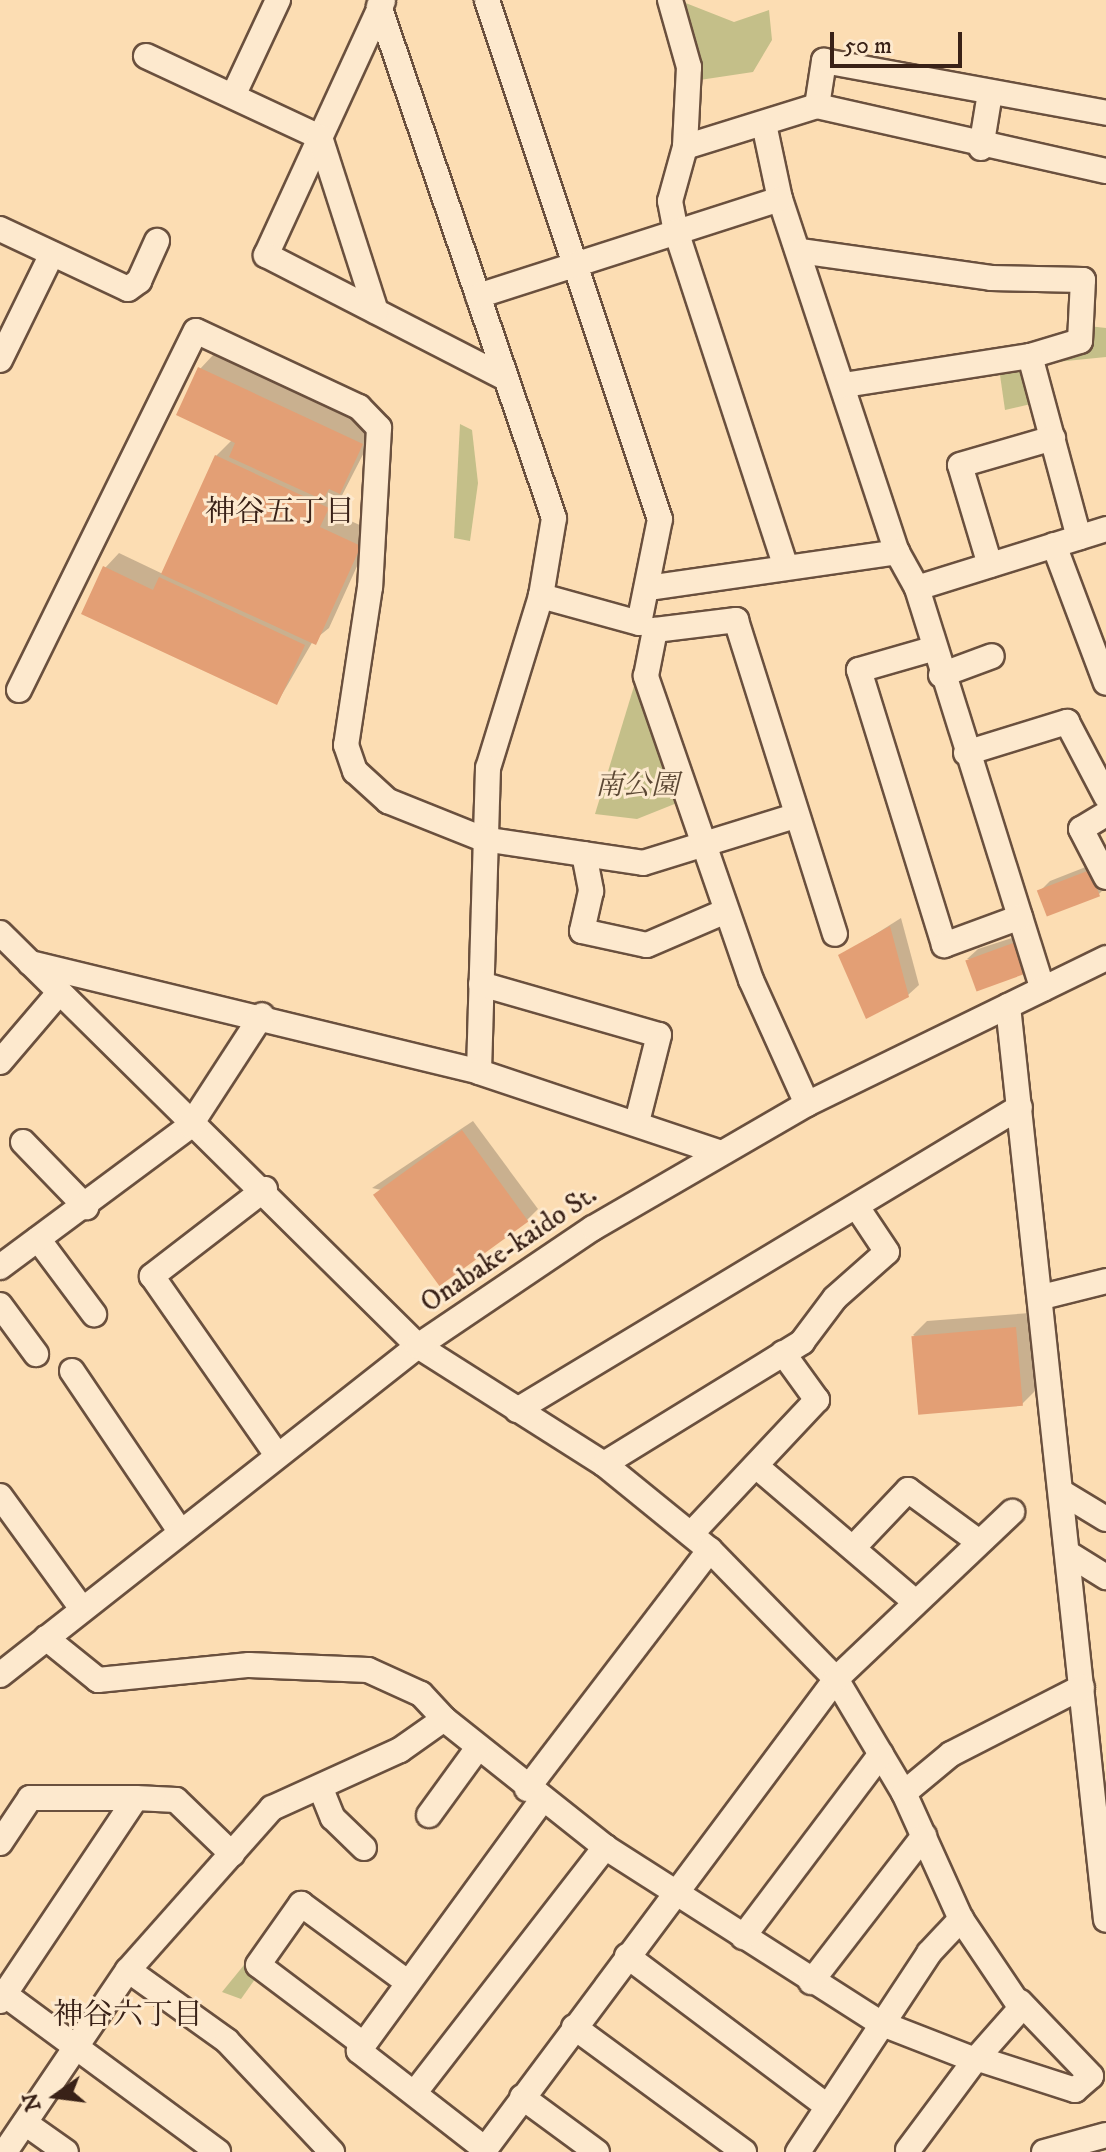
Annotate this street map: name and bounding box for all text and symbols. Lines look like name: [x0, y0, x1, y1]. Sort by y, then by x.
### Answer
scale bar: [834, 16, 966, 66]
text: 50 m: [844, 31, 892, 61]
district label: 神谷五丁目: [205, 495, 355, 531]
park label: 南公園: [595, 769, 679, 803]
street label: Onabake-kaido St.: [415, 1178, 603, 1320]
district label: 神谷六丁目: [53, 1998, 203, 2034]
north arrow: [16, 2056, 96, 2136]
text: N: [17, 2090, 48, 2114]

